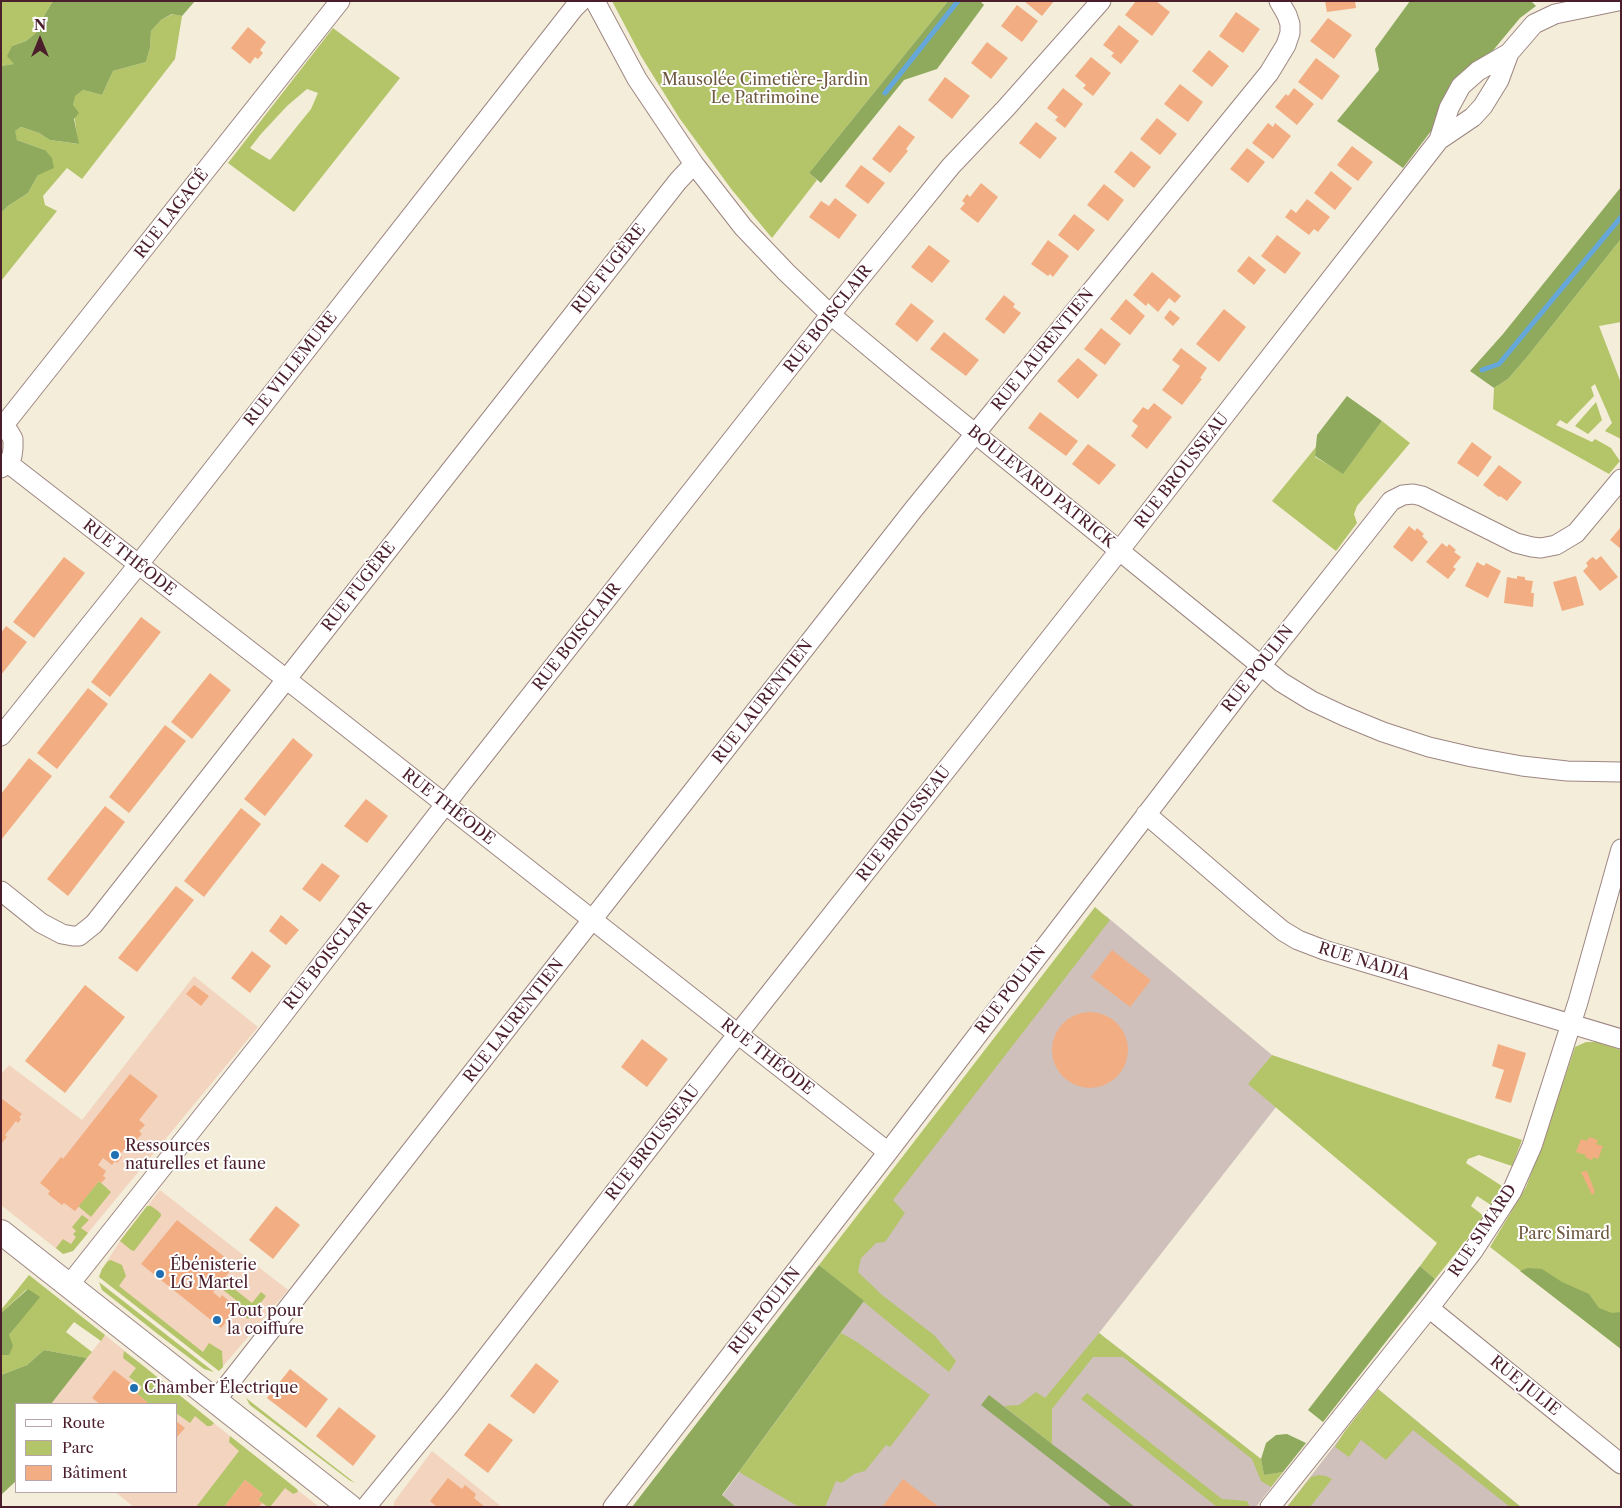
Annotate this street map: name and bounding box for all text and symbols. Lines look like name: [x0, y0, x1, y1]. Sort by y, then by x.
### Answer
north arrow: [15, 15, 65, 65]
text: N: [34, 16, 46, 34]
park label: Mausolée Cimetière-Jardin Le Patrimoine: [662, 70, 868, 108]
street label: RUE LAGACÉ: [131, 165, 213, 263]
street label: RUE FUGÈRE: [568, 220, 650, 318]
street label: RUE BOISCLAIR: [780, 261, 876, 377]
street label: RUE LAURENTIEN: [988, 285, 1098, 415]
street label: RUE VILLEMURE: [240, 308, 342, 430]
street label: RUE BROUSSEAU: [1131, 410, 1233, 532]
street label: BOULEVARD PATRICK: [963, 422, 1119, 552]
street label: RUE THÉODE: [79, 516, 179, 600]
street label: RUE FUGÈRE: [318, 538, 400, 636]
street label: RUE BOISCLAIR: [529, 579, 625, 695]
street label: RUE POULIN: [1218, 622, 1298, 716]
street label: RUE LAURENTIEN: [709, 636, 817, 768]
street label: RUE BROUSSEAU: [853, 763, 955, 885]
street label: RUE THÉODE: [398, 765, 498, 849]
street label: RUE BOISCLAIR: [280, 898, 376, 1014]
street label: RUE NADIA: [1316, 939, 1412, 985]
street label: RUE POULIN: [972, 942, 1050, 1038]
street label: RUE LAURENTIEN: [460, 955, 568, 1087]
street label: RUE THÉODE: [717, 1015, 817, 1099]
street label: RUE BROUSSEAU: [602, 1082, 704, 1204]
place label: Ressources naturelles et faune: [125, 1136, 266, 1174]
marker: Ressources naturelles et faune: [109, 1149, 121, 1161]
street label: RUE SIMARD: [1445, 1181, 1521, 1281]
park label: Parc Simard: [1518, 1224, 1610, 1244]
place label: Ébénisterie LG Martel: [170, 1255, 257, 1293]
street label: RUE POULIN: [725, 1264, 805, 1358]
marker: Ébénisterie LG Martel: [154, 1268, 166, 1280]
place label: Tout pour la coiffure: [227, 1301, 304, 1339]
marker: Tout pour la coiffure: [211, 1314, 223, 1326]
street label: RUE JULIE: [1486, 1352, 1564, 1420]
place label: Chamber Électrique: [144, 1378, 298, 1398]
marker: Chamber Électrique: [128, 1382, 140, 1394]
legend: [15, 1403, 178, 1493]
text: Route: [62, 1413, 105, 1432]
text: Parc: [62, 1438, 94, 1457]
text: Bâtiment: [62, 1463, 127, 1482]

